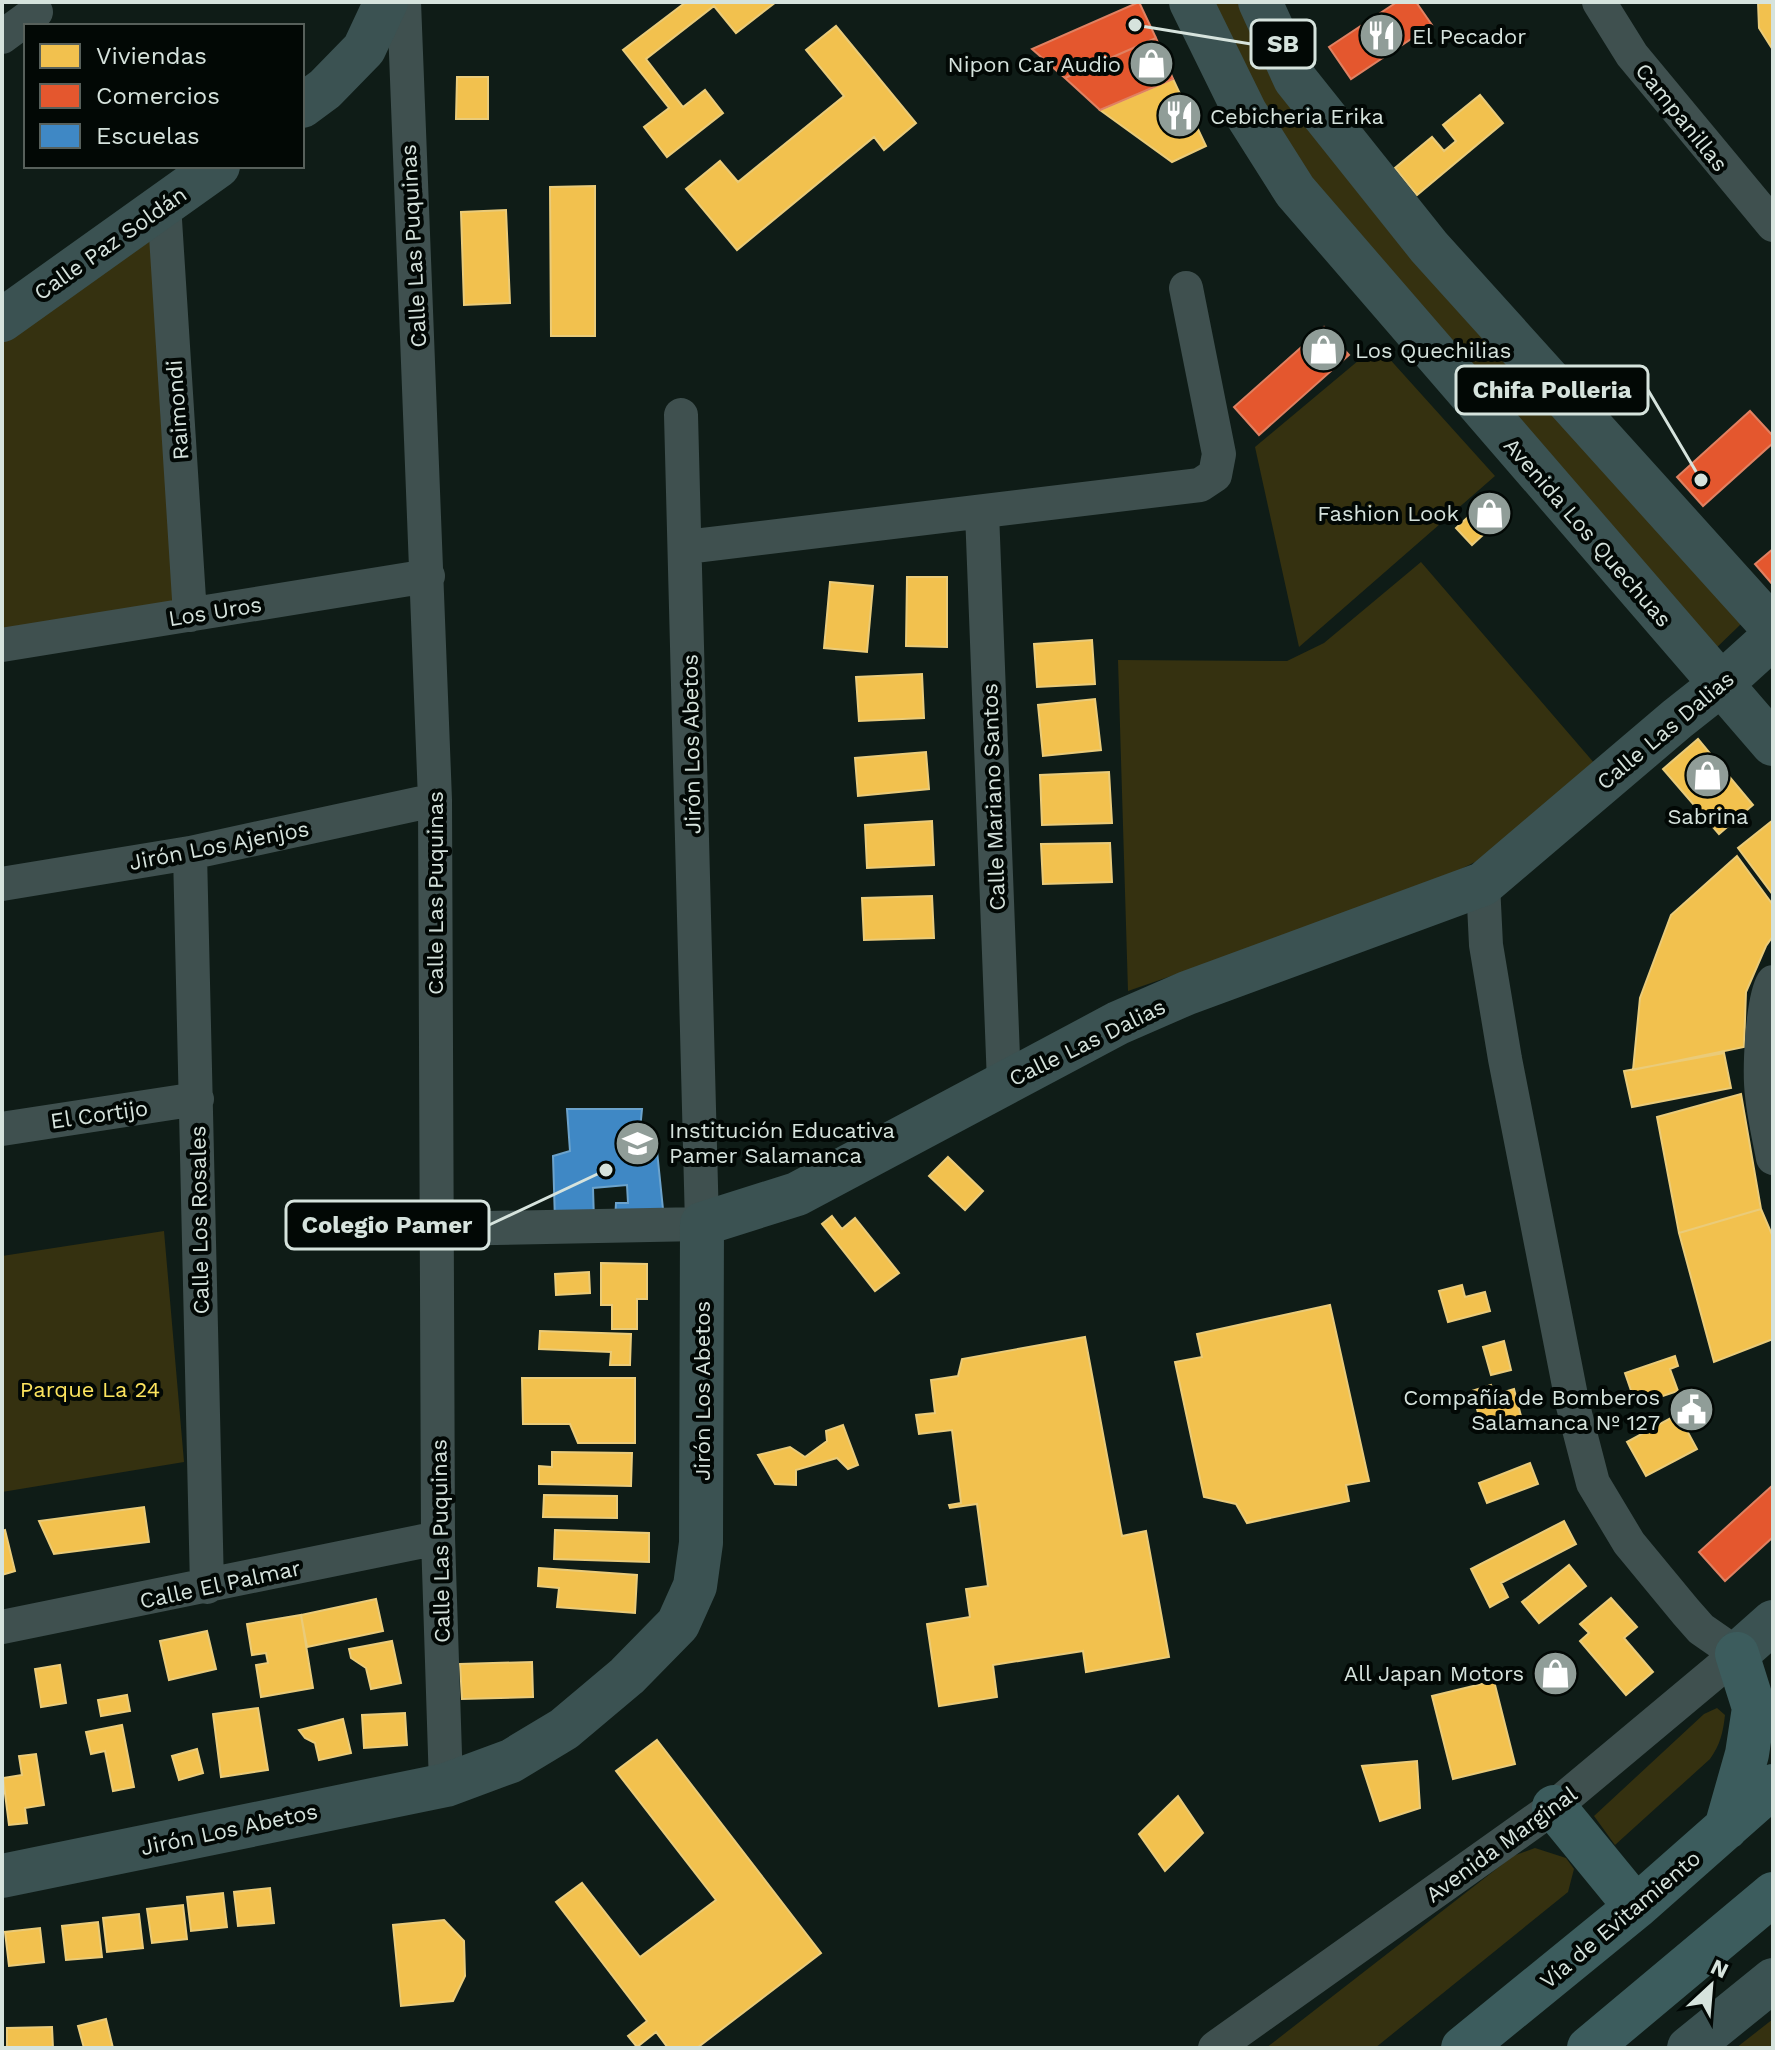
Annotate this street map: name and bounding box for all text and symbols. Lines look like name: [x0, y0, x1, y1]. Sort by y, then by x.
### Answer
restaurant icon: El Pecador: [1357, 12, 1405, 60]
callout: SB: [1251, 20, 1315, 68]
legend: [24, 24, 304, 168]
place label: El Pecador: [1412, 24, 1526, 49]
text: SB: [1267, 30, 1299, 58]
shop icon: Nipon Car Audio: [1128, 40, 1176, 88]
text: Viviendas: [96, 42, 207, 70]
place label: Nipon Car Audio: [948, 52, 1121, 77]
street label: Campanillas: [1630, 58, 1733, 176]
text: Comercios: [96, 82, 220, 110]
restaurant icon: Cebicheria Erika: [1155, 92, 1203, 140]
place label: Cebicheria Erika: [1210, 104, 1384, 129]
text: Escuelas: [96, 122, 200, 150]
street label: Calle Las Puquinas: [396, 144, 431, 348]
street label: Calle Paz Soldán: [29, 181, 191, 305]
shop icon: Los Quechilias: [1300, 326, 1348, 374]
place label: Los Quechilias: [1355, 338, 1511, 363]
street label: Raimondi: [162, 359, 193, 461]
callout: Chifa Polleria: [1456, 366, 1648, 414]
text: Chifa Polleria: [1472, 376, 1632, 404]
street label: Avenida Los Quechuas: [1499, 433, 1676, 632]
shop icon: Fashion Look: [1466, 489, 1514, 537]
place label: Fashion Look: [1317, 501, 1459, 526]
street label: Los Uros: [167, 592, 263, 631]
street label: Jirón Los Abetos: [677, 654, 706, 834]
street label: Calle Las Dalias: [1592, 666, 1739, 795]
street label: Calle Mariano Santos: [977, 683, 1010, 911]
shop icon: Sabrina: [1684, 751, 1732, 799]
street label: Calle Las Puquinas: [423, 791, 448, 995]
place label: Sabrina: [1667, 804, 1749, 829]
street label: Jirón Los Ajenjos: [127, 816, 311, 875]
street label: Calle Las Dalias: [1005, 994, 1169, 1091]
street label: El Cortijo: [49, 1095, 149, 1134]
place label: Institución Educativa Pamer Salamanca: [669, 1118, 895, 1168]
school or university icon: Institución Educativa Pamer Salamanca: [614, 1119, 662, 1167]
street label: Calle Los Rosales: [185, 1125, 214, 1315]
callout: Colegio Pamer: [286, 1201, 489, 1249]
text: Colegio Pamer: [302, 1211, 473, 1239]
street label: Jirón Los Abetos: [690, 1301, 715, 1481]
park label: Parque La 24: [20, 1377, 160, 1402]
place label: Compañía de Bomberos Salamanca Nº 127: [1403, 1385, 1660, 1435]
public building icon: Compañía de Bomberos Salamanca Nº 127: [1667, 1386, 1715, 1434]
street label: Calle Las Puquinas: [426, 1439, 455, 1643]
street label: Calle El Palmar: [137, 1555, 303, 1614]
shop icon: All Japan Motors: [1531, 1649, 1579, 1697]
place label: All Japan Motors: [1344, 1661, 1524, 1686]
street label: Avenida Marginal: [1421, 1781, 1582, 1908]
street label: Jirón Los Abetos: [138, 1799, 320, 1860]
street label: Vía de Evitamiento: [1535, 1845, 1705, 1994]
north arrow: [1671, 1946, 1751, 2026]
text: N: [1707, 1954, 1732, 1983]

